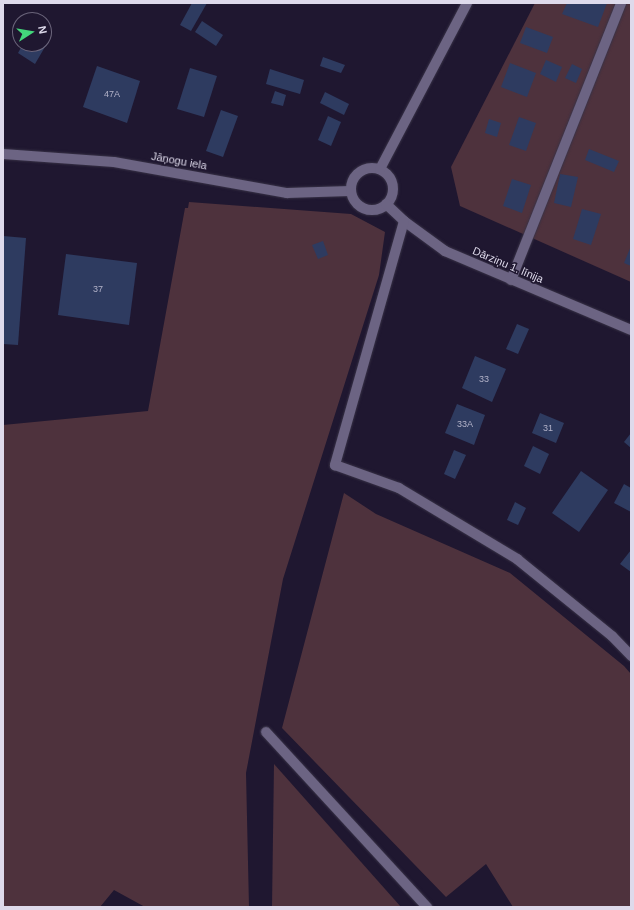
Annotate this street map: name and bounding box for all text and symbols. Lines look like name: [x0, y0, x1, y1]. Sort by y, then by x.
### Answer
north arrow: [12, 12, 52, 52]
text: N: [36, 25, 49, 35]
house number: 47A: [104, 89, 120, 99]
street label: Jāņogu iela: [150, 150, 208, 172]
street label: Dārziņu 1. līnija: [471, 244, 545, 286]
house number: 37: [93, 284, 103, 294]
house number: 33: [479, 374, 489, 384]
house number: 33A: [457, 419, 473, 429]
house number: 31: [543, 423, 553, 433]

